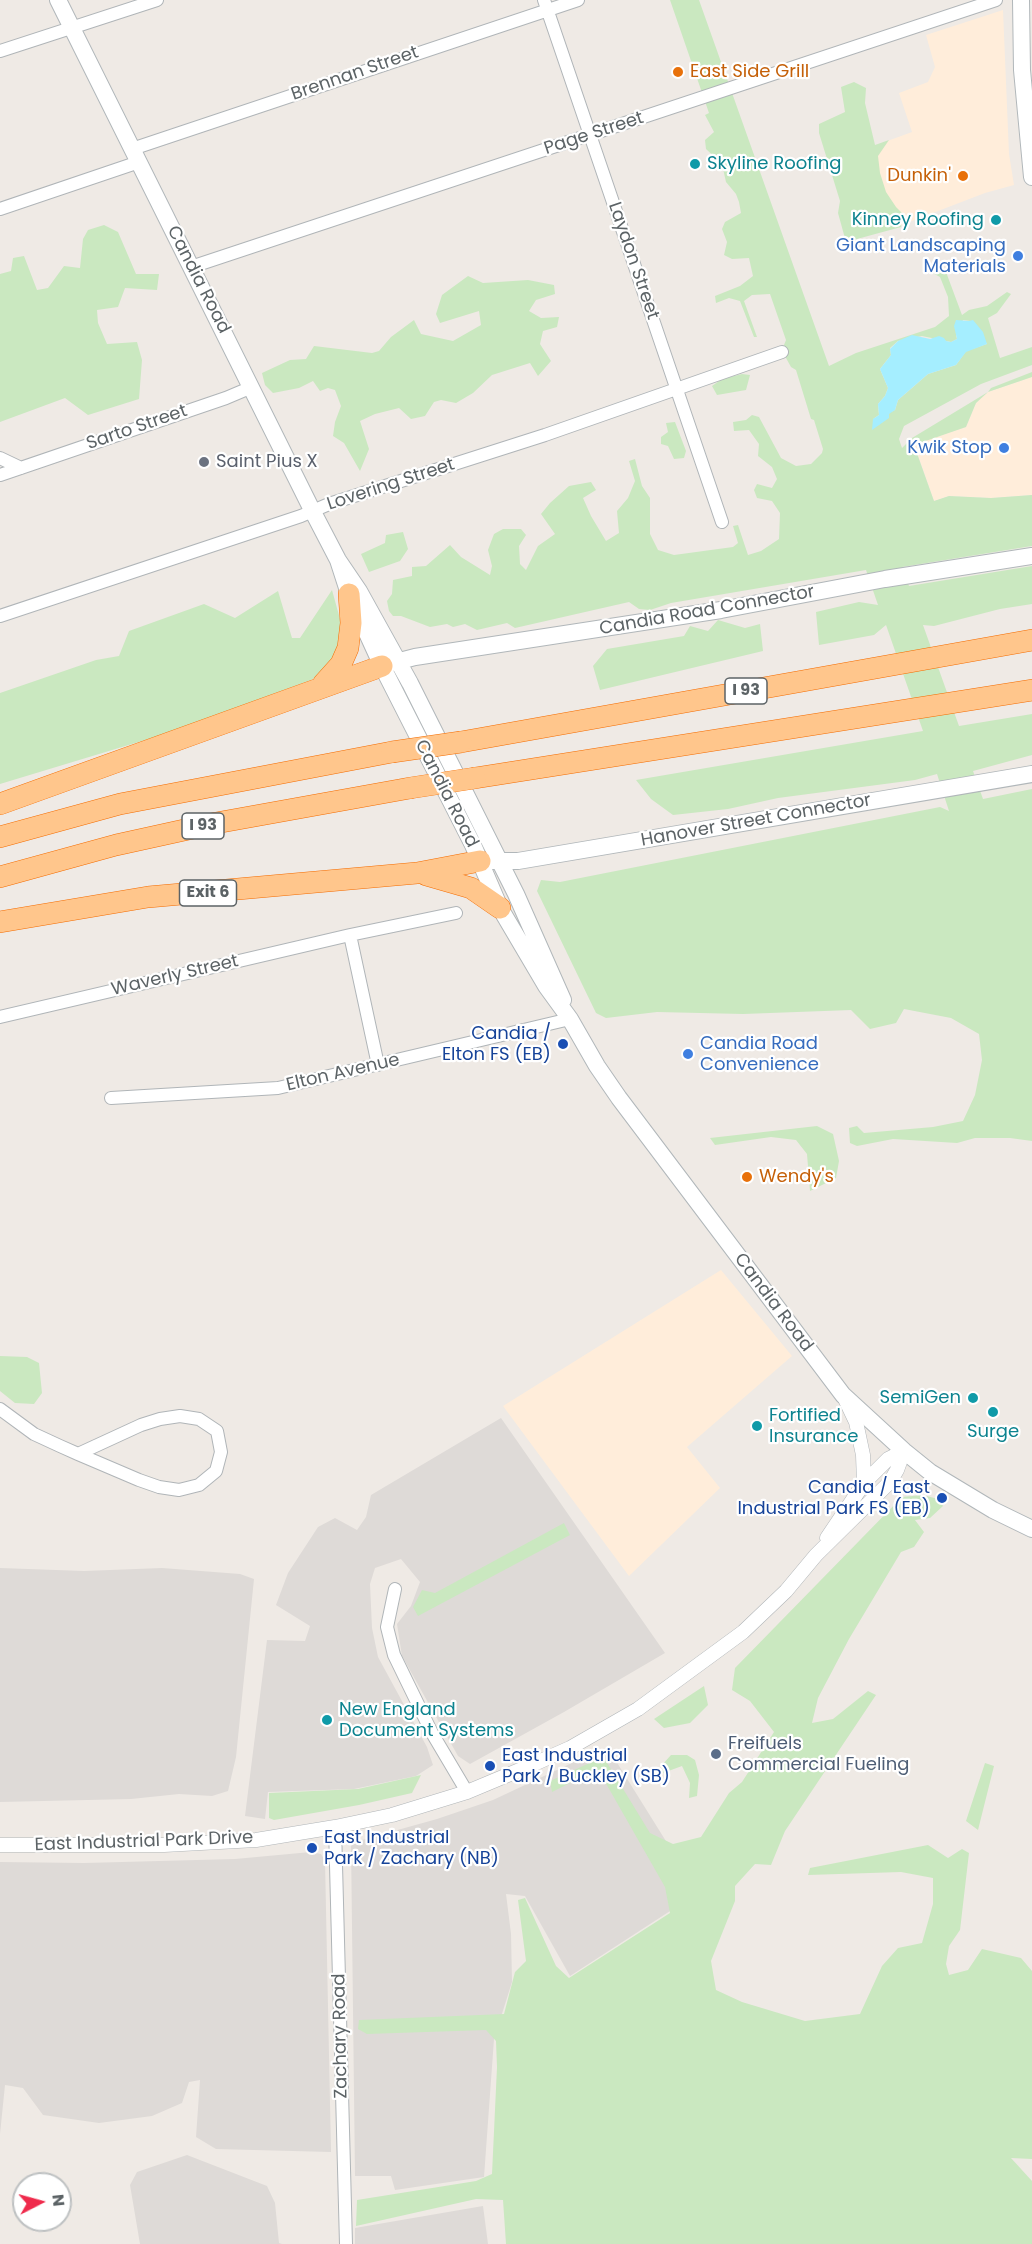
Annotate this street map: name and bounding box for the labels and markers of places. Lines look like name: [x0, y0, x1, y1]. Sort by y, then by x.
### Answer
place label: East Side Grill: [690, 61, 809, 83]
marker: East Side Grill: [671, 65, 685, 79]
place label: Skyline Roofing: [707, 153, 841, 175]
marker: Skyline Roofing: [688, 157, 702, 171]
place label: Dunkin': [887, 165, 951, 187]
marker: Dunkin': [956, 169, 970, 183]
place label: Kinney Roofing: [852, 209, 984, 231]
marker: Kinney Roofing: [989, 213, 1003, 227]
place label: Giant Landscaping Materials: [836, 235, 1006, 278]
marker: Giant Landscaping Materials: [1011, 249, 1025, 263]
place label: Kwik Stop: [907, 437, 992, 459]
marker: Kwik Stop: [997, 441, 1011, 455]
place label: Saint Pius X: [216, 451, 318, 473]
marker: Saint Pius X: [197, 455, 211, 469]
place label: Candia / Elton FS (EB): [442, 1023, 551, 1066]
place label: Candia Road Convenience: [700, 1033, 819, 1076]
marker: Candia / Elton FS (EB): [556, 1037, 570, 1051]
marker: Candia Road Convenience: [681, 1047, 695, 1061]
place label: Wendy's: [759, 1166, 834, 1188]
marker: Wendy's: [740, 1170, 754, 1184]
place label: SemiGen: [880, 1387, 961, 1409]
marker: SemiGen: [966, 1391, 980, 1405]
place label: Fortified Insurance: [769, 1405, 858, 1448]
marker: Surge: [986, 1405, 1000, 1419]
marker: Fortified Insurance: [750, 1419, 764, 1433]
place label: Surge: [967, 1421, 1019, 1443]
place label: Candia / East Industrial Park FS (EB): [737, 1477, 930, 1520]
marker: Candia / East Industrial Park FS (EB): [935, 1491, 949, 1505]
place label: New England Document Systems: [339, 1699, 514, 1742]
marker: New England Document Systems: [320, 1713, 334, 1727]
place label: Freifuels Commercial Fueling: [728, 1733, 909, 1776]
place label: East Industrial Park / Buckley (SB): [502, 1745, 670, 1788]
marker: Freifuels Commercial Fueling: [709, 1747, 723, 1761]
marker: East Industrial Park / Buckley (SB): [483, 1759, 497, 1773]
place label: East Industrial Park / Zachary (NB): [324, 1827, 499, 1870]
marker: East Industrial Park / Zachary (NB): [305, 1841, 319, 1855]

